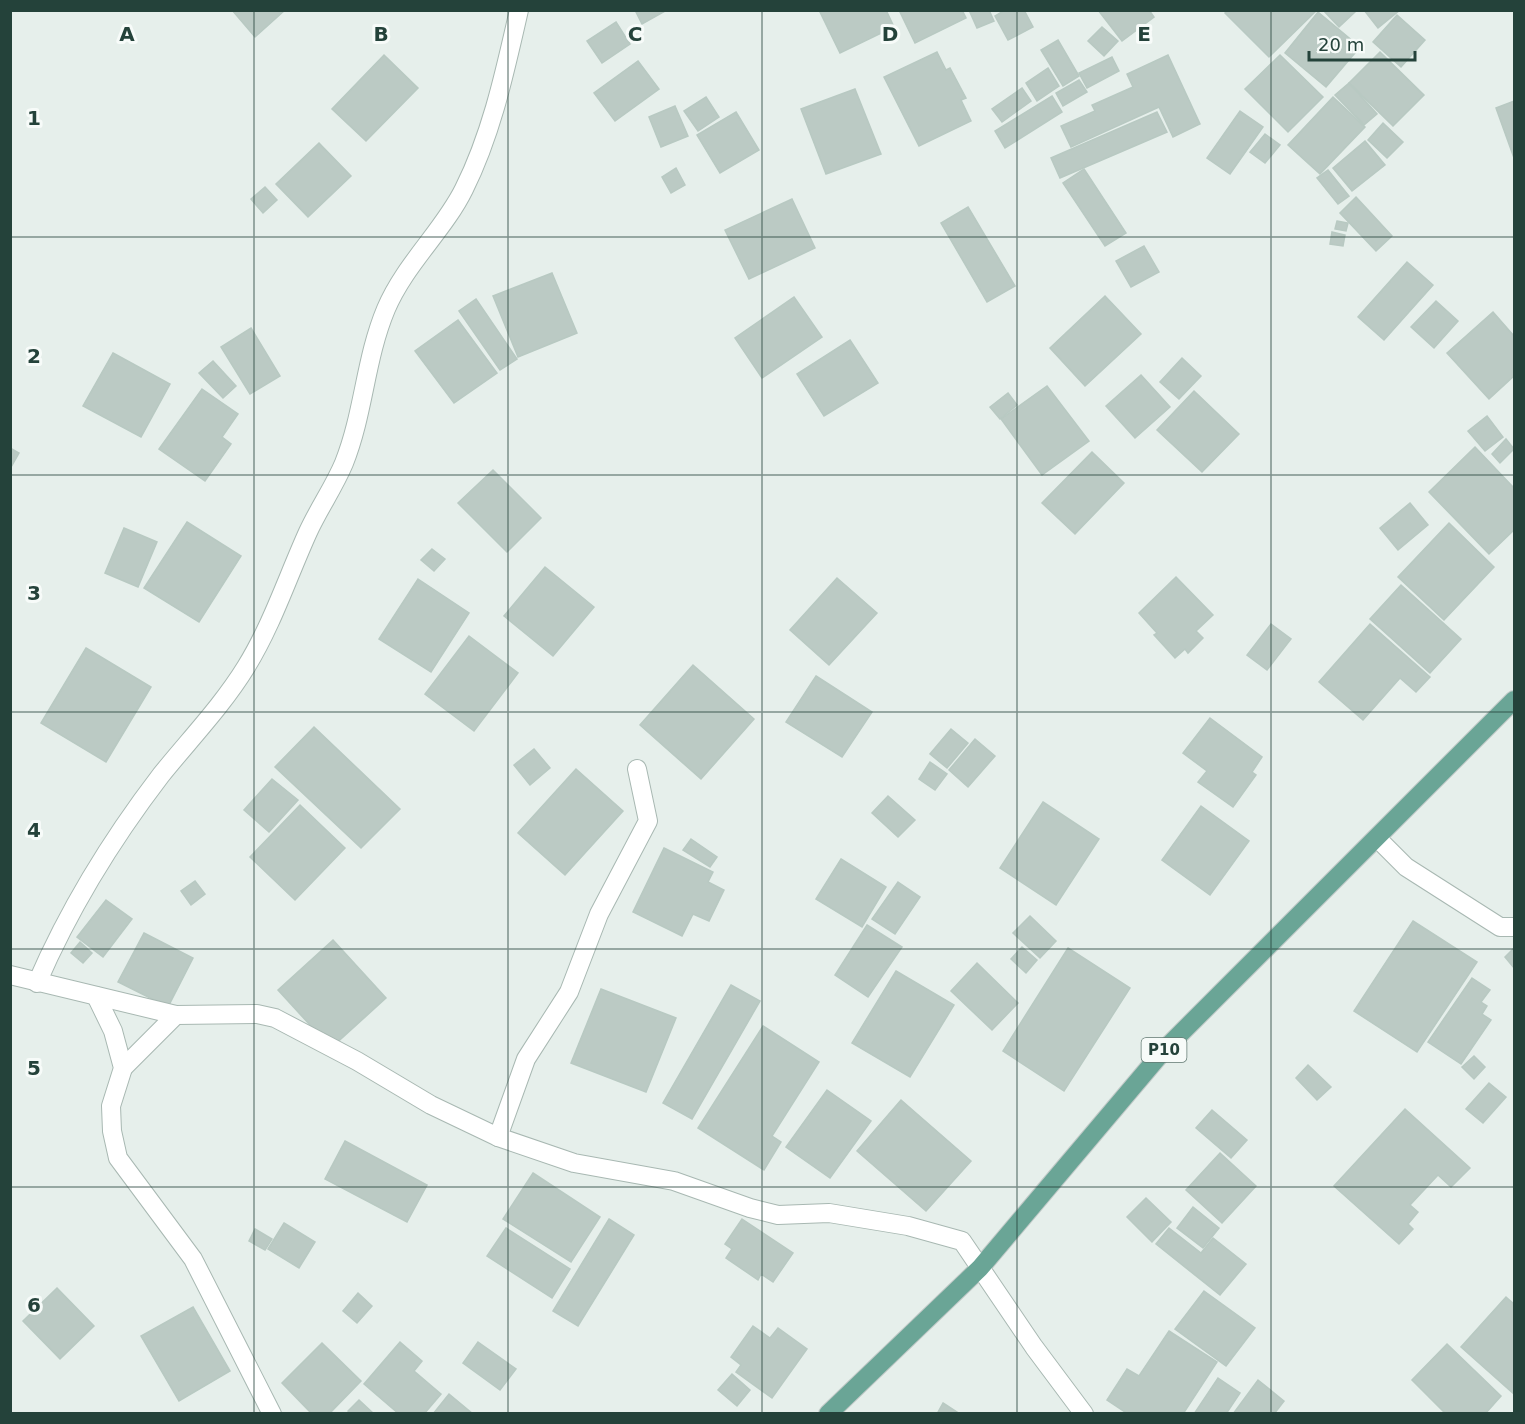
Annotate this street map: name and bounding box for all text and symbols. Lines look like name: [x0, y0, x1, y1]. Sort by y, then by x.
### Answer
text: A: [119, 22, 135, 46]
text: B: [373, 22, 389, 46]
text: C: [628, 22, 642, 46]
text: D: [882, 22, 898, 46]
text: E: [1137, 22, 1151, 46]
scale bar: [1309, 24, 1416, 62]
text: 20 m: [1318, 34, 1364, 55]
text: 1: [27, 106, 41, 130]
text: 2: [27, 344, 41, 368]
text: 3: [27, 581, 41, 605]
text: 4: [27, 818, 41, 842]
road number: P10: [1142, 1038, 1186, 1062]
text: 5: [27, 1056, 41, 1080]
text: 6: [27, 1293, 41, 1317]

